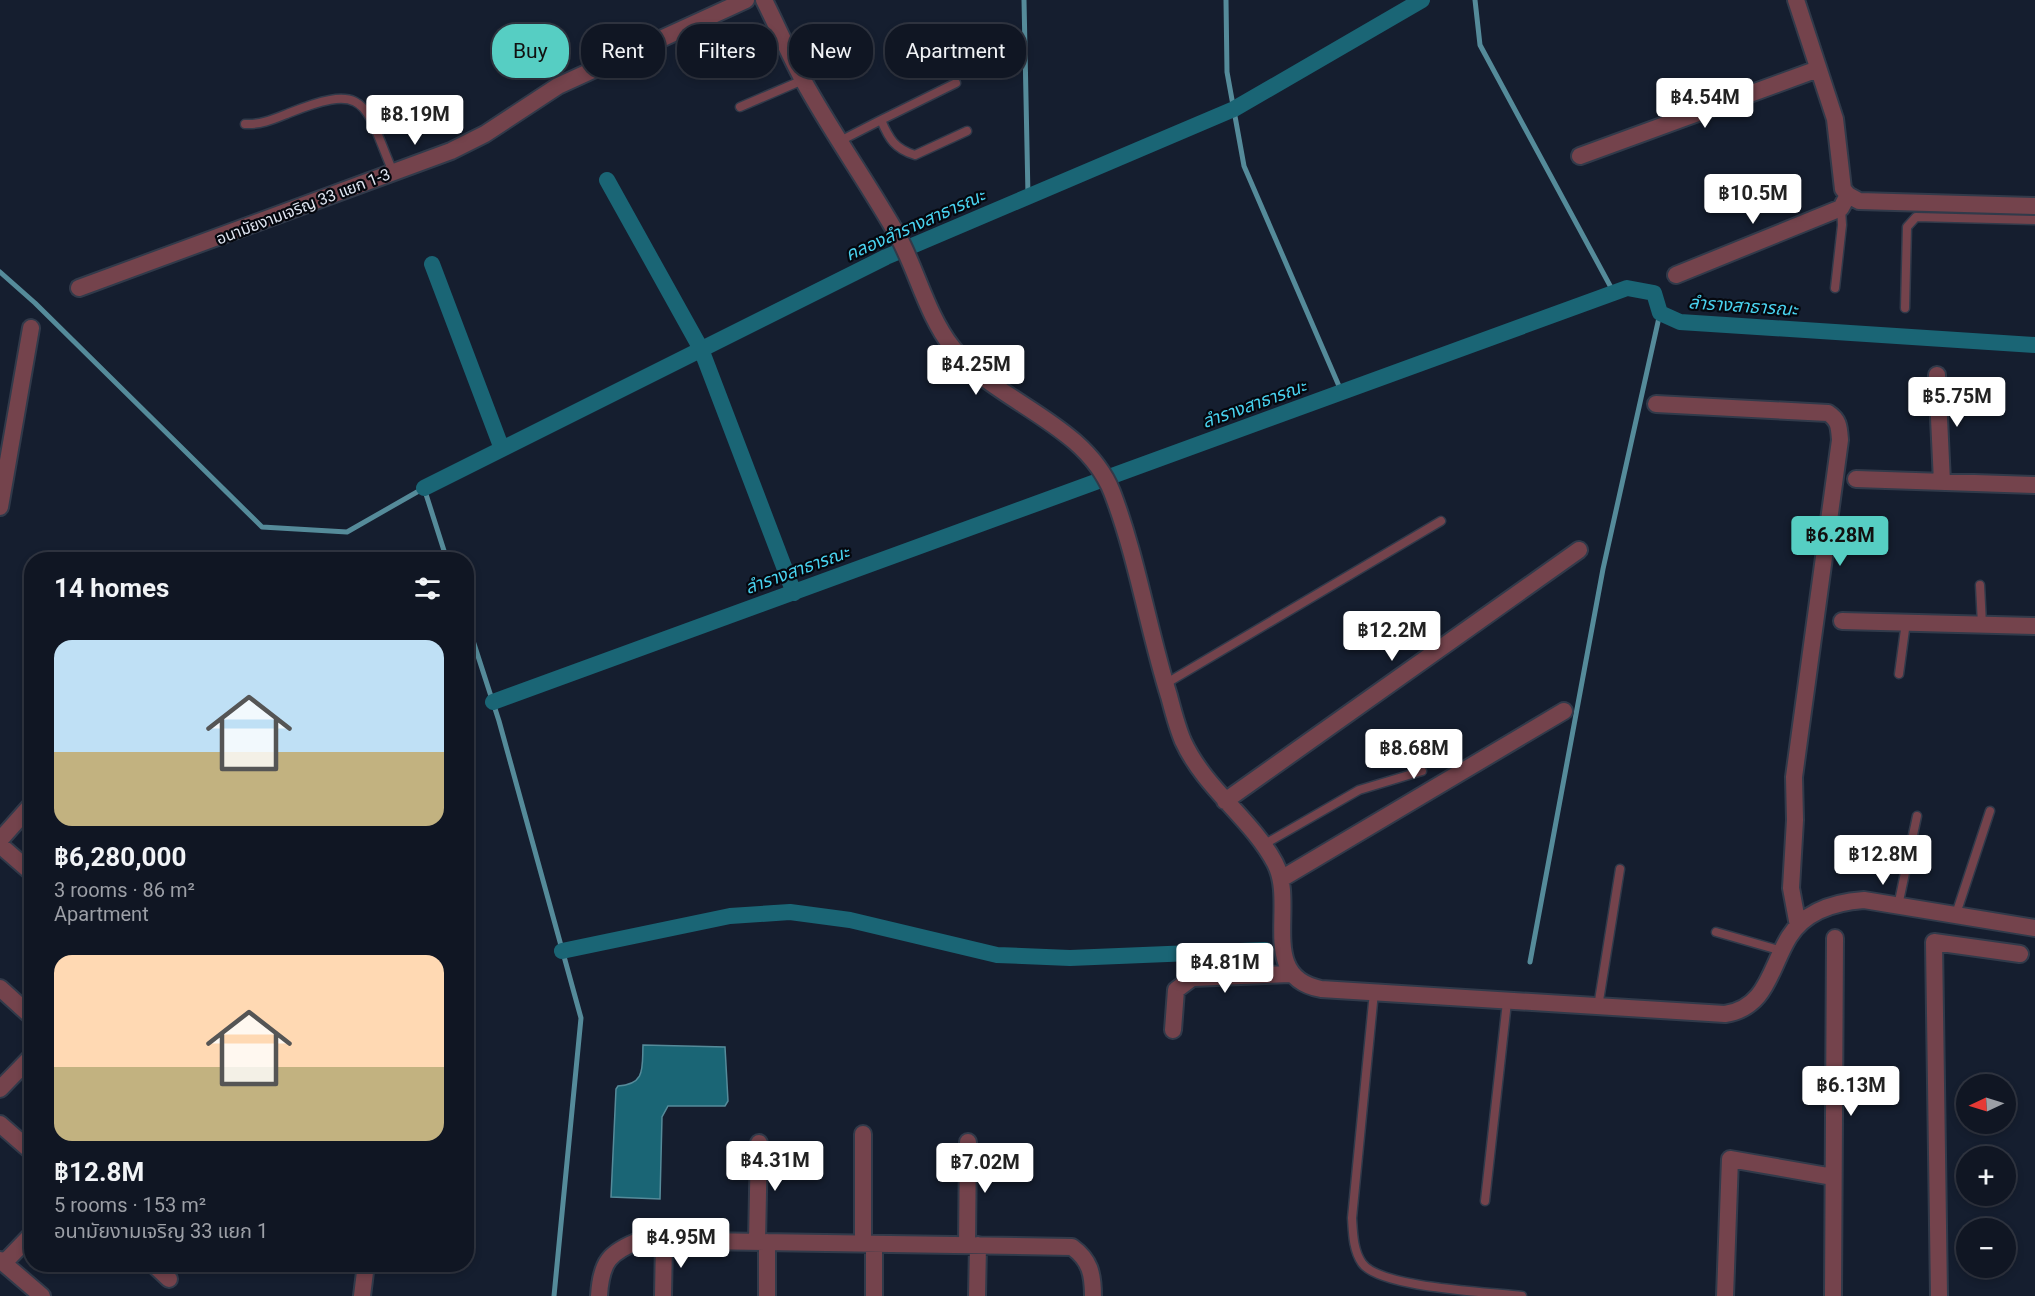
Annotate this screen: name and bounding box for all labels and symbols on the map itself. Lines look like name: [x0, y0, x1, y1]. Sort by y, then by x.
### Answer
pin: ฿4.54M: [1656, 78, 1754, 129]
pin: ฿8.19M: [366, 95, 464, 146]
street label: อนามัยงามเจริญ 33 แยก 1-3: [213, 164, 393, 248]
pin: ฿10.5M: [1704, 174, 1802, 225]
water label: คลองลำรางสาธารณะ: [842, 184, 990, 265]
water label: ลำรางสาธารณะ: [1688, 291, 1800, 320]
pin: ฿4.25M: [927, 345, 1025, 396]
water label: ลำรางสาธารณะ: [1199, 374, 1311, 432]
pin: ฿5.75M: [1908, 377, 2006, 428]
pin: ฿6.28M: [1791, 516, 1889, 567]
water label: ลำรางสาธารณะ: [742, 540, 854, 598]
pin: ฿12.2M: [1343, 611, 1441, 662]
pin: ฿8.68M: [1365, 729, 1463, 780]
pin: ฿12.8M: [1834, 835, 1932, 886]
pin: ฿4.81M: [1176, 943, 1274, 994]
pin: ฿6.13M: [1802, 1066, 1900, 1117]
north arrow: [1956, 1074, 2016, 1134]
pin: ฿4.31M: [726, 1141, 824, 1192]
pin: ฿7.02M: [936, 1143, 1034, 1194]
pin: ฿4.95M: [632, 1218, 730, 1269]

